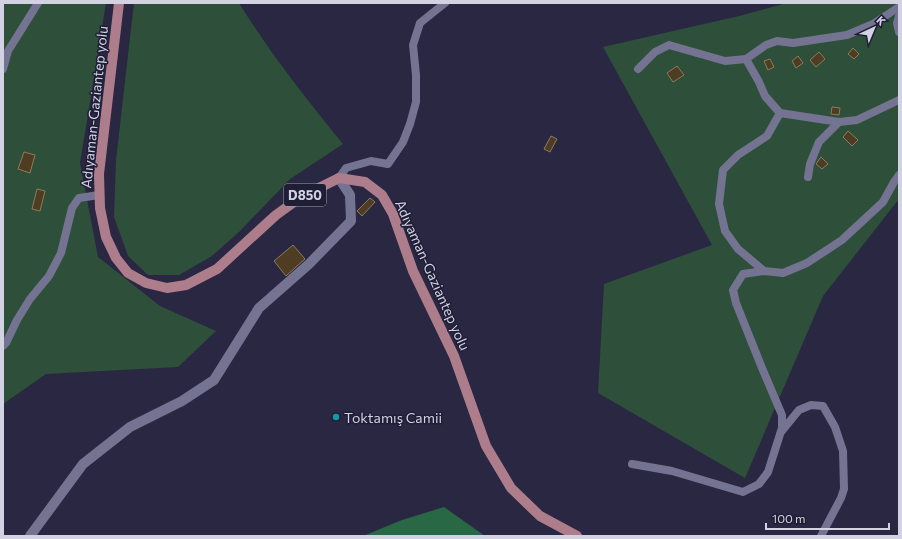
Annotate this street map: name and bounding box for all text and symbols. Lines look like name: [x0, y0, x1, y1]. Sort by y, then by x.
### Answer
north arrow: [854, 8, 894, 48]
text: K: [874, 13, 889, 28]
street label: Adıyaman-Gaziantep yolu: [77, 25, 111, 189]
road number: D850: [284, 184, 326, 206]
street label: Adıyaman-Gaziantep yolu: [392, 197, 474, 353]
place label: Toktamış Camii: [344, 409, 442, 426]
marker: Toktamış Camii: [331, 412, 341, 422]
scale bar: [766, 505, 889, 531]
text: 100 m: [772, 511, 806, 525]

